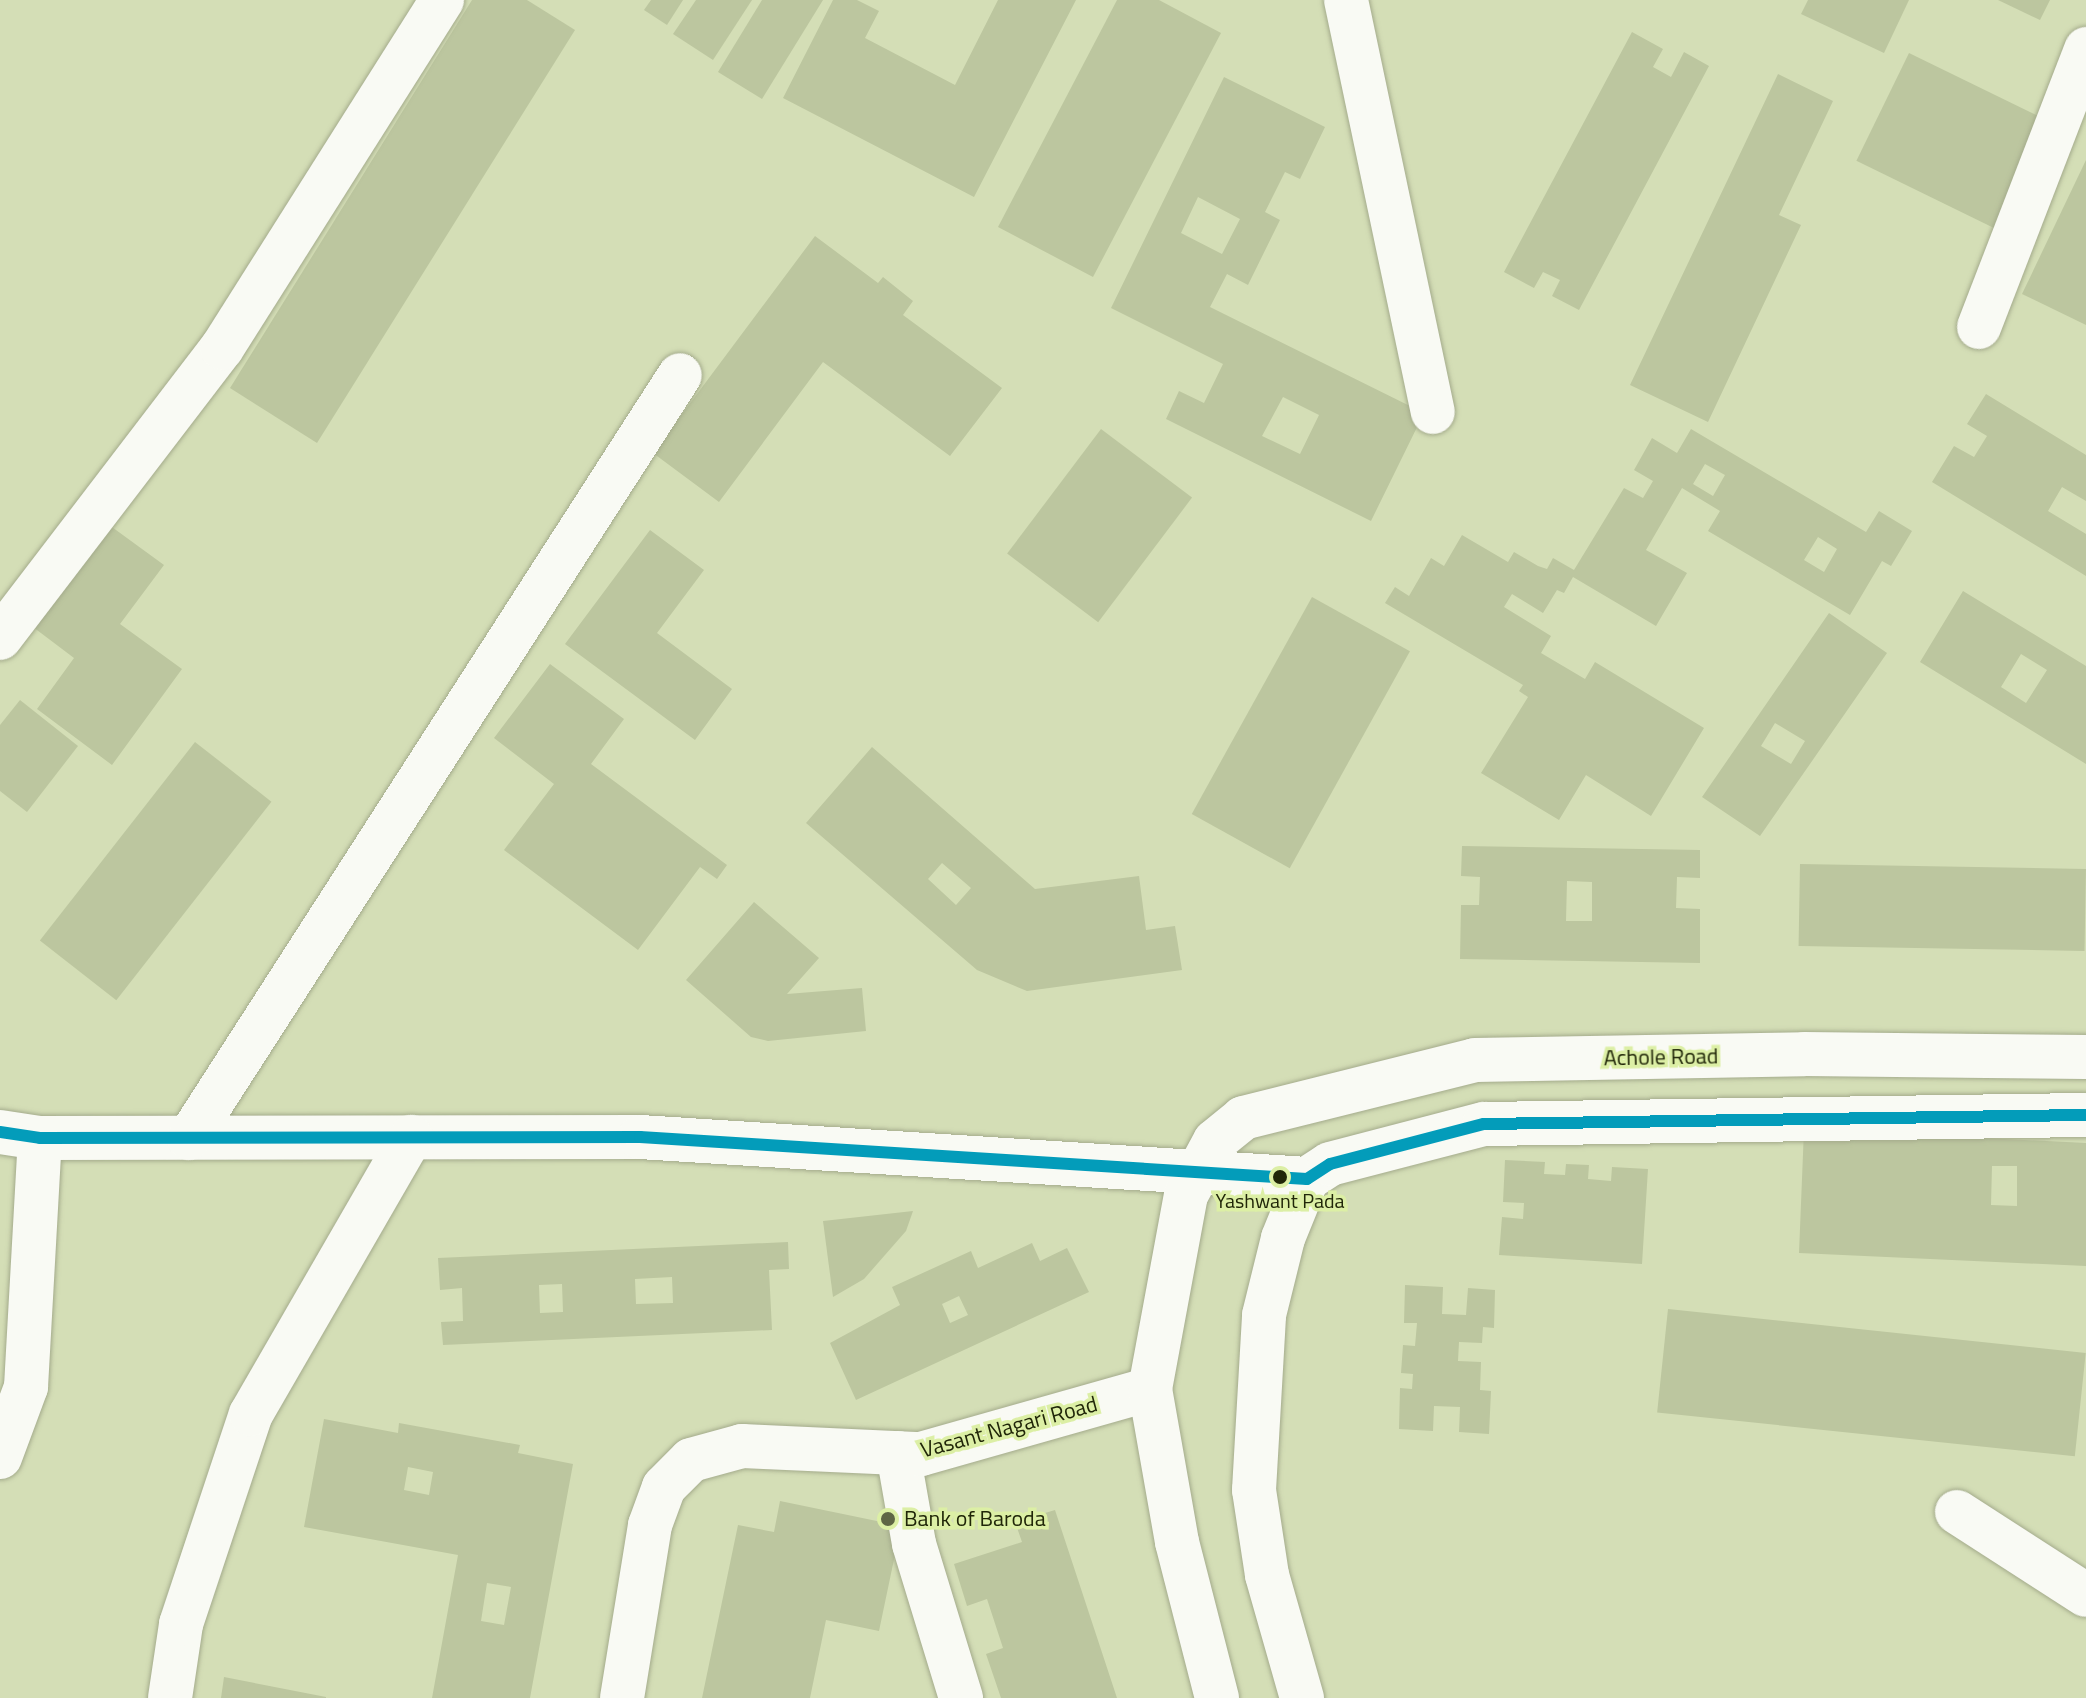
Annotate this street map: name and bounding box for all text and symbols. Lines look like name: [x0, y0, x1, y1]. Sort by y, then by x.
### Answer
street label: Achole Road: [1603, 1043, 1719, 1071]
marker: Yashwant Pada: [1272, 1169, 1288, 1185]
place label: Yashwant Pada: [1215, 1188, 1345, 1212]
street label: Vasant Nagari Road: [918, 1391, 1100, 1463]
place label: Bank of Baroda: [904, 1506, 1046, 1532]
marker: Bank of Baroda: [879, 1510, 897, 1528]

